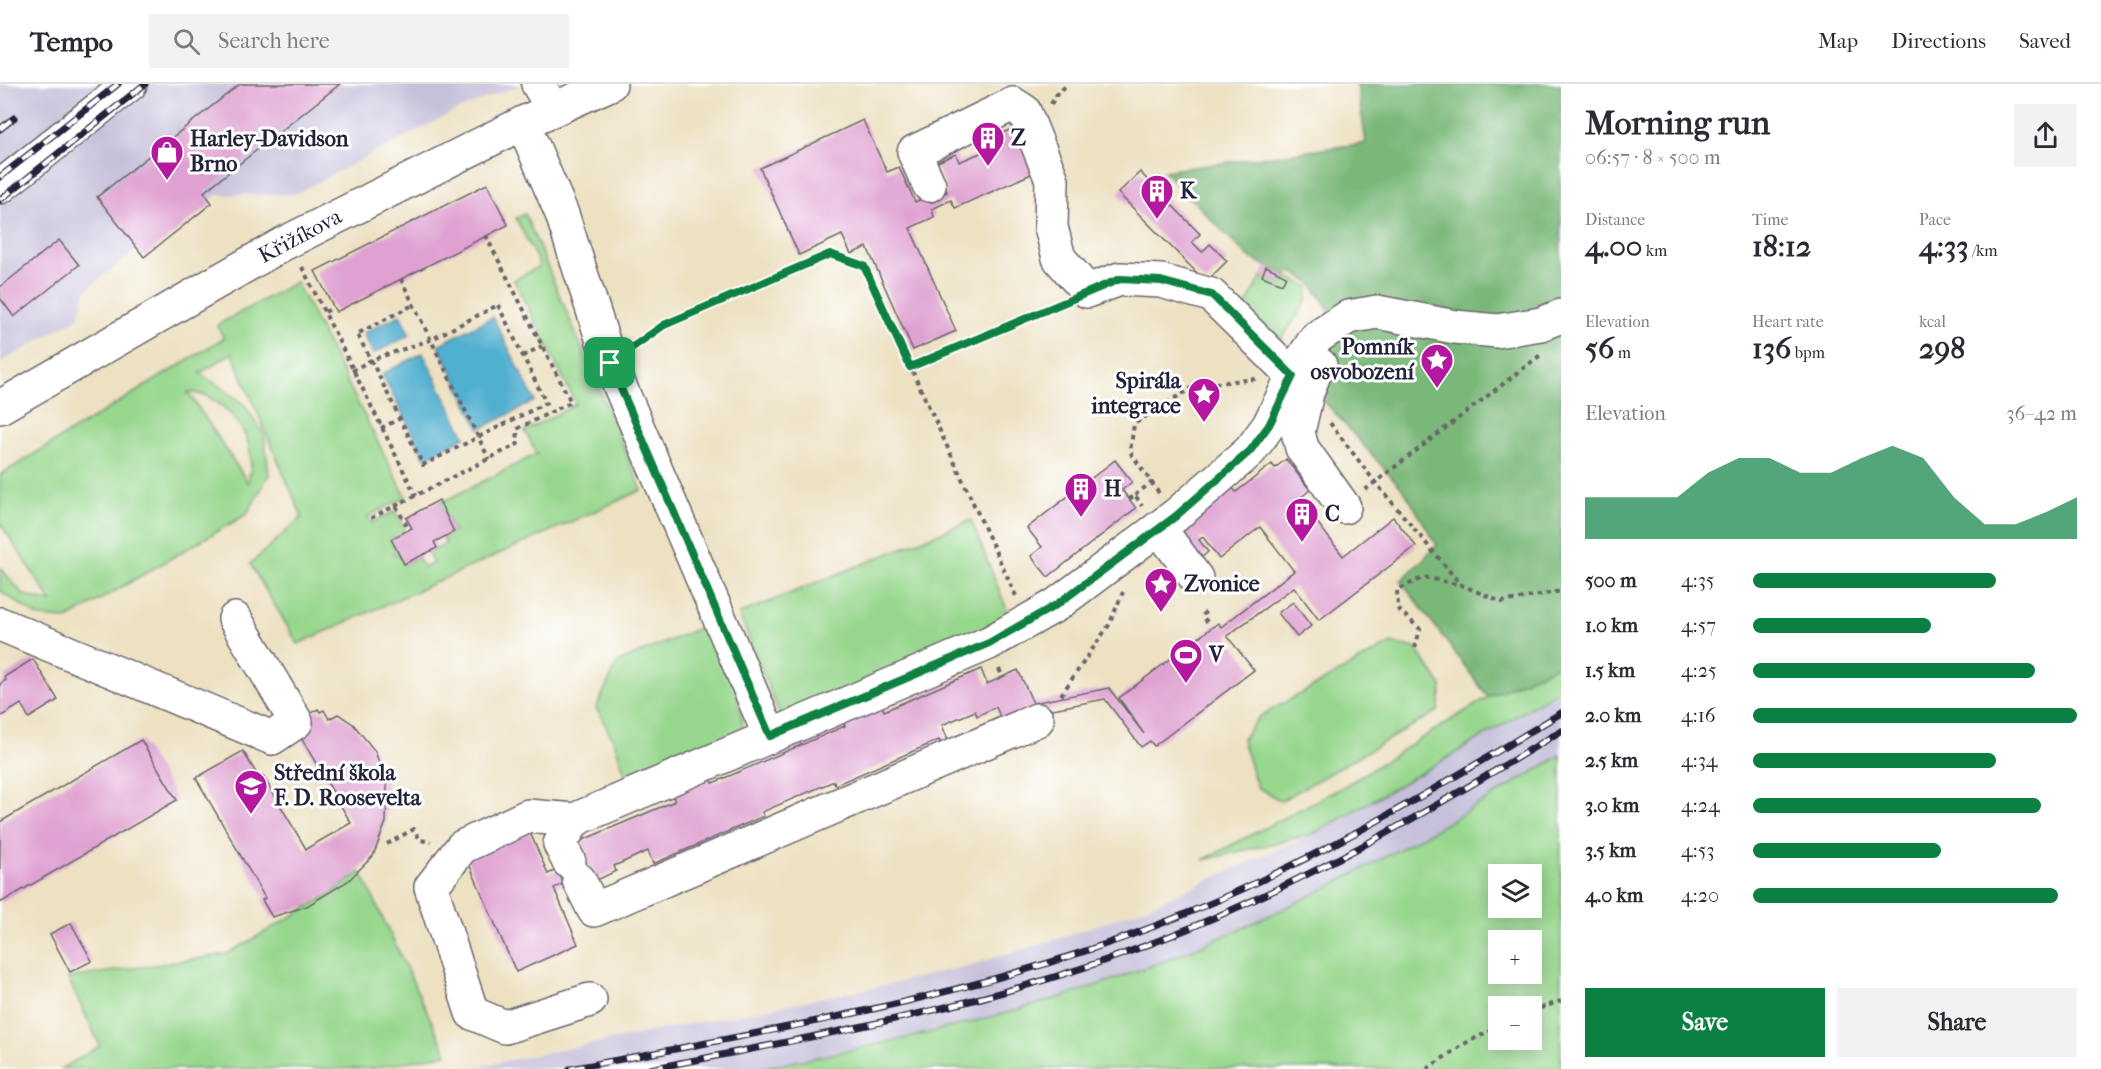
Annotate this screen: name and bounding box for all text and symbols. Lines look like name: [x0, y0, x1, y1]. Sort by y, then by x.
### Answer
search box: [149, 14, 569, 68]
text: Tempo: [30, 25, 113, 58]
icon: search: [170, 25, 203, 58]
text: Search here: [218, 28, 330, 54]
text: Map: [1818, 29, 1858, 53]
text: Directions: [1891, 29, 1986, 53]
text: Saved: [2019, 29, 2071, 53]
text: Morning run: [1585, 104, 1770, 143]
button: share: [2014, 104, 2077, 167]
building icon: Z: [970, 120, 1006, 167]
place label: Z: [1011, 125, 1026, 151]
place label: Harley-Davidson Brno: [190, 126, 349, 177]
shop icon: Harley-Davidson Brno: [149, 134, 185, 181]
text: 06:57 · 8 × 500 m: [1585, 146, 1721, 169]
building icon: K: [1139, 173, 1175, 220]
place label: K: [1180, 178, 1198, 204]
street label: Křižíkova: [254, 203, 347, 269]
text: Distance: [1585, 210, 1645, 229]
text: Time: [1752, 210, 1788, 229]
text: Pace: [1919, 210, 1951, 229]
text: 4.00: [1585, 229, 1642, 264]
text: 18:12: [1752, 229, 1811, 264]
text: 4:33: [1919, 229, 1969, 264]
text: km: [1642, 241, 1667, 260]
text: /km: [1969, 241, 1997, 260]
text: Elevation: [1585, 312, 1650, 331]
text: Heart rate: [1752, 312, 1824, 331]
text: kcal: [1919, 312, 1946, 331]
text: 56: [1585, 331, 1614, 366]
text: 136: [1752, 331, 1791, 366]
text: 298: [1919, 331, 1965, 366]
place label: Pomník osvobození: [1311, 334, 1415, 385]
pin: [584, 337, 635, 388]
place icon: Pomník osvobození: [1419, 342, 1455, 389]
text: m: [1614, 343, 1631, 362]
text: bpm: [1791, 343, 1825, 362]
icon: arrive: [593, 346, 626, 379]
place label: Spirála integrace: [1090, 368, 1182, 419]
place icon: Spirála integrace: [1186, 376, 1222, 423]
text: Elevation: [1585, 402, 1666, 425]
text: 36–42 m: [2006, 402, 2077, 425]
building icon: H: [1063, 471, 1099, 518]
place label: H: [1104, 476, 1122, 502]
building icon: C: [1284, 496, 1320, 543]
place label: C: [1325, 501, 1340, 527]
place icon: Zvonice: [1143, 566, 1179, 613]
text: 500 m: [1585, 569, 1637, 592]
text: 4:35: [1681, 569, 1715, 592]
place label: Zvonice: [1184, 571, 1260, 597]
text: 1.0 km: [1585, 614, 1638, 637]
text: 4:57: [1681, 614, 1716, 637]
sports icon: V: [1168, 637, 1204, 684]
place label: V: [1208, 642, 1225, 668]
text: 1.5 km: [1585, 659, 1635, 682]
text: 4:25: [1681, 659, 1717, 682]
text: 2.0 km: [1585, 704, 1641, 727]
text: 4:16: [1681, 704, 1716, 727]
text: 2.5 km: [1585, 749, 1638, 772]
text: 4:34: [1681, 749, 1718, 772]
place label: Střední škola F. D. Roosevelta: [273, 760, 422, 811]
school or university icon: Střední škola F. D. Roosevelta: [233, 768, 269, 815]
text: 3.0 km: [1585, 794, 1639, 817]
text: 4:24: [1681, 794, 1720, 817]
text: 3.5 km: [1585, 839, 1636, 862]
text: 4:53: [1681, 839, 1715, 862]
map controls: [1488, 864, 1542, 1050]
button: layers: [1488, 864, 1542, 918]
text: 4.0 km: [1585, 884, 1643, 907]
text: 4:20: [1681, 884, 1719, 907]
button: +: [1488, 930, 1542, 984]
button: Save: [1585, 988, 1825, 1057]
button: Share: [1837, 988, 2077, 1057]
button: −: [1488, 996, 1542, 1050]

